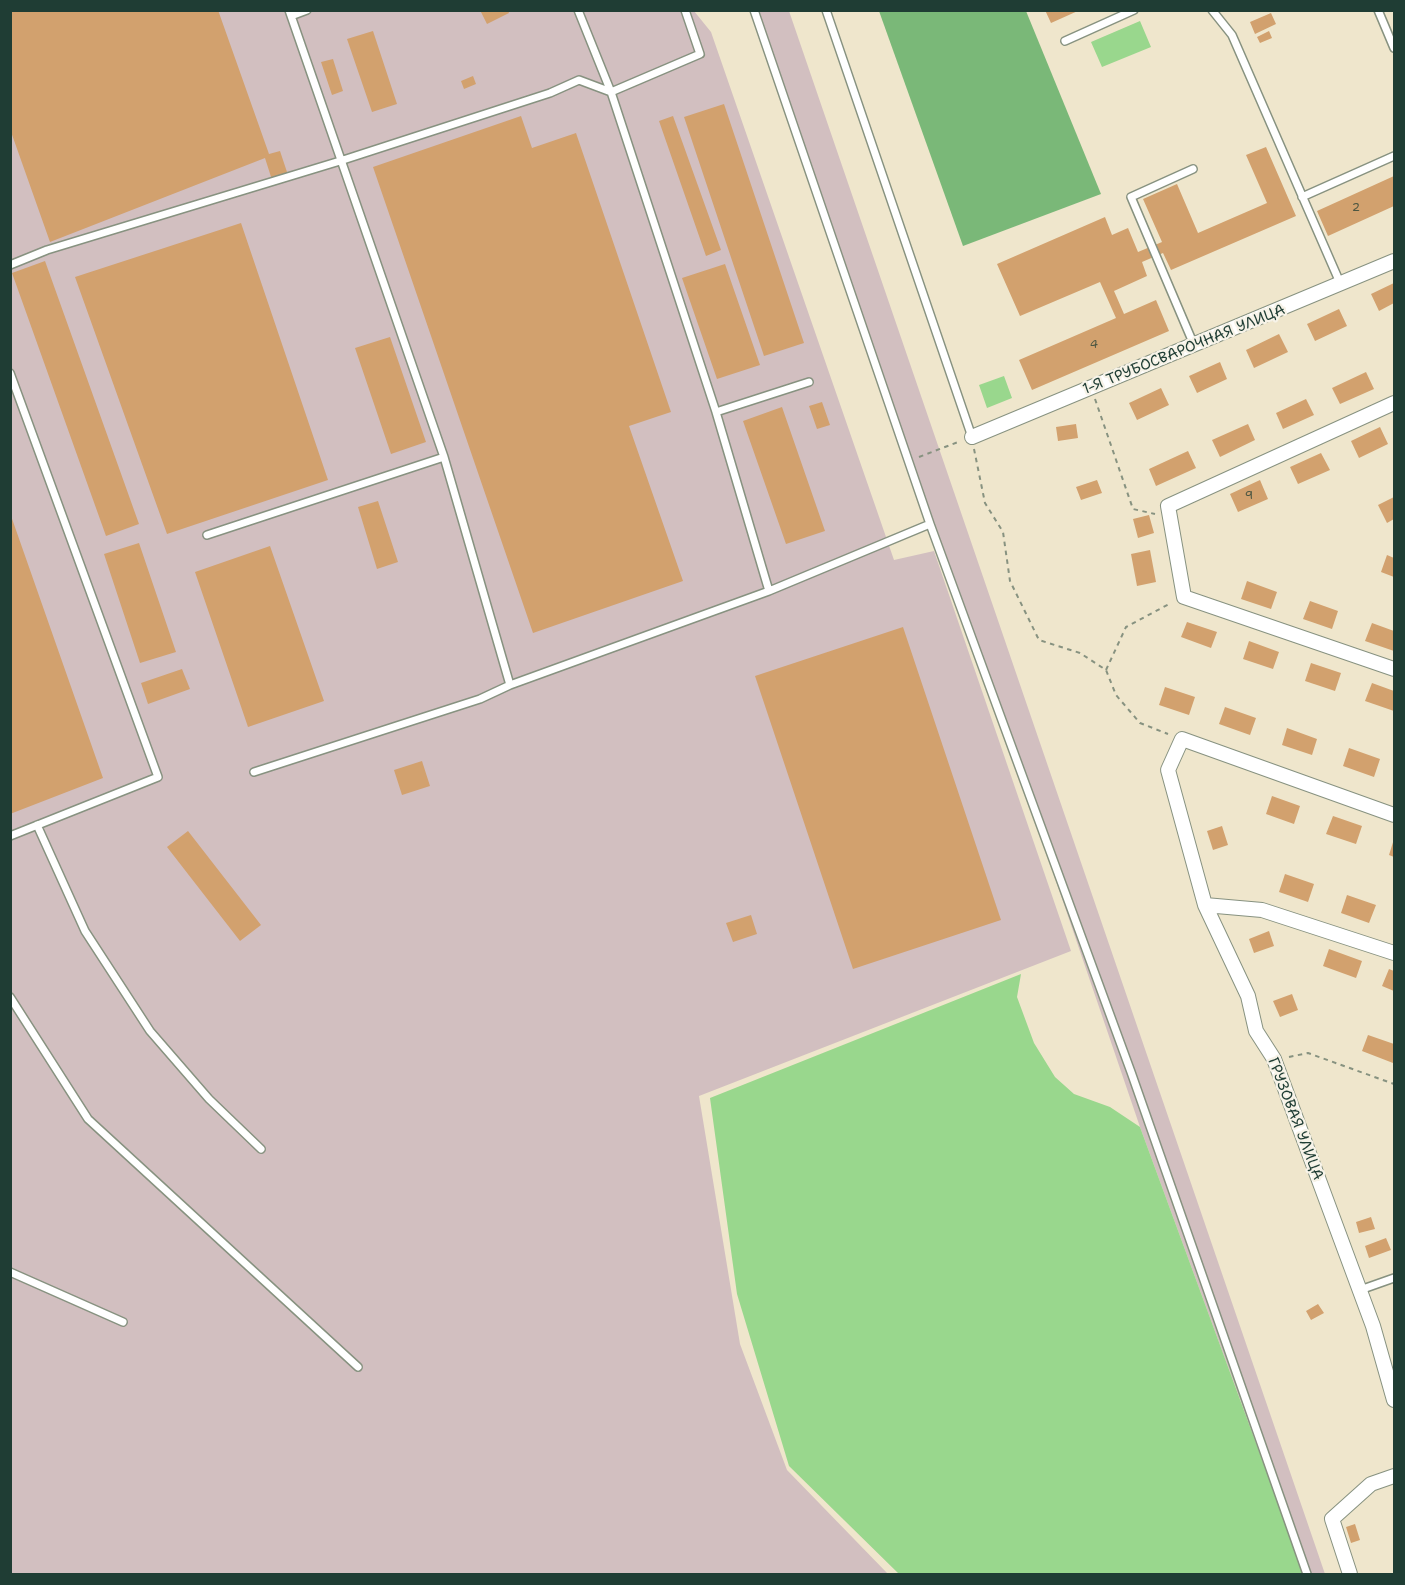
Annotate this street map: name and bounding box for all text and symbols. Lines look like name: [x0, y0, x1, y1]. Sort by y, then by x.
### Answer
house number: 2: [1352, 201, 1360, 215]
street label: 1-Я ТРУБОСВАРОЧНАЯ УЛИЦА: [1080, 301, 1288, 399]
house number: 4: [1090, 338, 1098, 352]
house number: 9: [1245, 489, 1253, 503]
street label: ГРУЗОВАЯ УЛИЦА: [1263, 1055, 1327, 1183]

